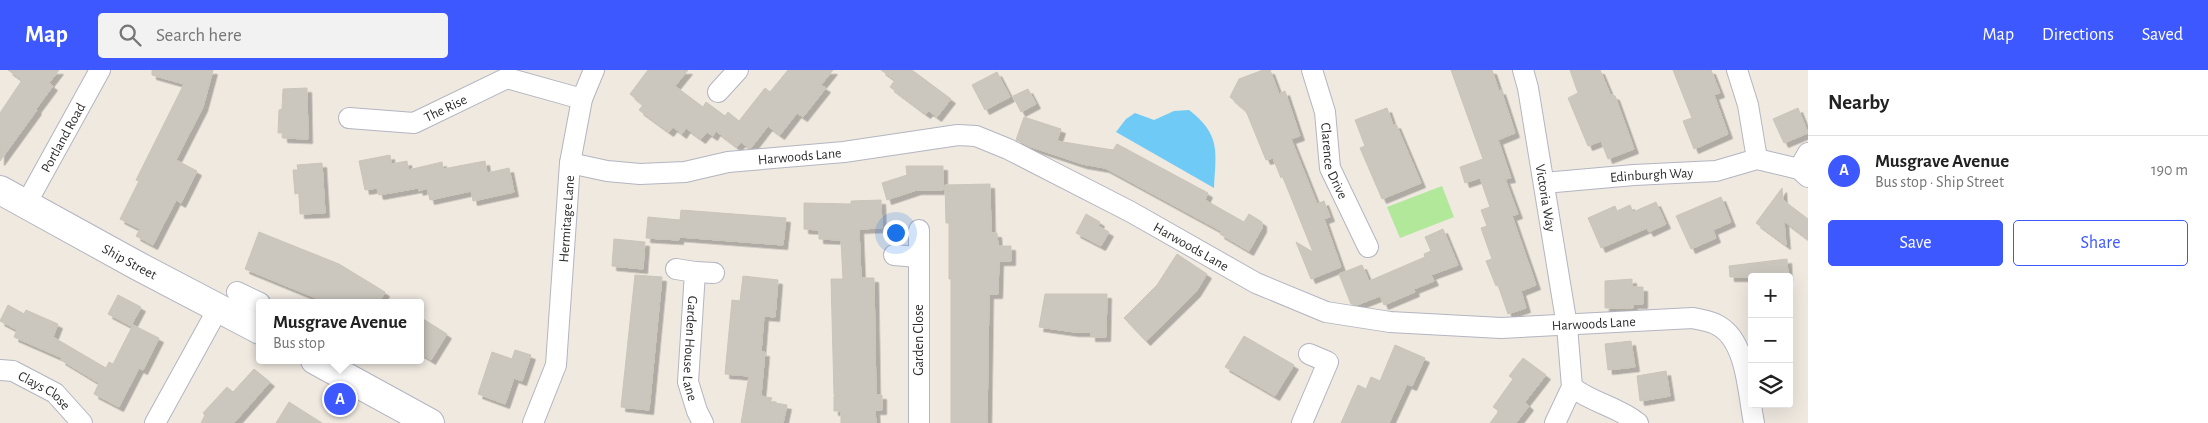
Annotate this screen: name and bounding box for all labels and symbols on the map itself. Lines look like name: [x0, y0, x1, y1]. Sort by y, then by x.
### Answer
street label: The Rise: [422, 93, 469, 125]
street label: Portland Road: [39, 101, 88, 175]
street label: Clarence Drive: [1318, 122, 1350, 201]
street label: Harwoods Lane: [757, 146, 842, 167]
street label: Victoria Way: [1533, 163, 1557, 233]
street label: Edinburgh Way: [1609, 166, 1694, 185]
street label: Hermitage Lane: [557, 175, 577, 263]
your location: [883, 220, 909, 246]
street label: Harwoods Lane: [1151, 220, 1231, 274]
street label: Ship Street: [100, 242, 159, 283]
street label: Garden House Lane: [680, 295, 699, 403]
street label: Garden Close: [912, 304, 926, 376]
street label: Harwoods Lane: [1552, 315, 1636, 333]
street label: Clays Close: [16, 369, 72, 413]
pin: A: [324, 380, 356, 418]

